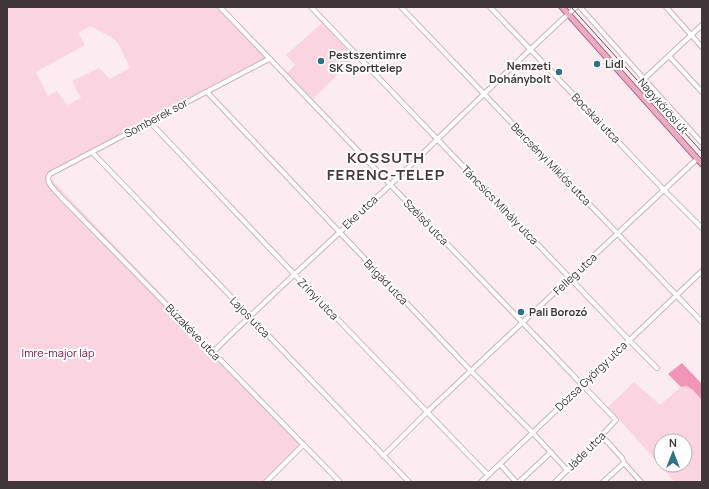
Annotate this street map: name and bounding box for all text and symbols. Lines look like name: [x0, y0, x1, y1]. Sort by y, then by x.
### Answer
place label: Pestszentimre SK Sporttelep: [329, 47, 407, 75]
marker: Pestszentimre SK Sporttelep: [316, 56, 326, 66]
place label: Lidl: [605, 56, 624, 71]
place label: Nemzeti Dohánybolt: [489, 58, 551, 86]
marker: Lidl: [592, 59, 602, 69]
marker: Nemzeti Dohánybolt: [554, 67, 564, 77]
street label: Nagykőrösi út: [635, 74, 692, 137]
street label: Bocskai utca: [569, 89, 624, 146]
street label: Somberek sor: [121, 95, 190, 141]
street label: Bercsényi Miklós utca: [508, 119, 595, 208]
district label: KOSSUTH FERENC-TELEP: [327, 147, 445, 185]
street label: Táncsics Mihály utca: [459, 162, 542, 248]
street label: Eke utca: [339, 191, 381, 232]
street label: Szélső utca: [401, 195, 452, 248]
street label: Felleg utca: [549, 249, 600, 298]
street label: Brigád utca: [361, 256, 412, 308]
street label: Zrínyi utca: [295, 274, 342, 323]
street label: Lajos utca: [227, 293, 274, 340]
street label: Búzakéve utca: [163, 300, 224, 363]
place label: Pali Borozó: [529, 304, 588, 319]
marker: Pali Borozó: [516, 307, 526, 317]
street label: Dózsa György utca: [551, 337, 630, 414]
park label: Imre-major láp: [22, 345, 95, 360]
street label: Jáde utca: [563, 428, 608, 473]
north arrow: [653, 433, 693, 473]
text: N: [669, 435, 677, 450]

